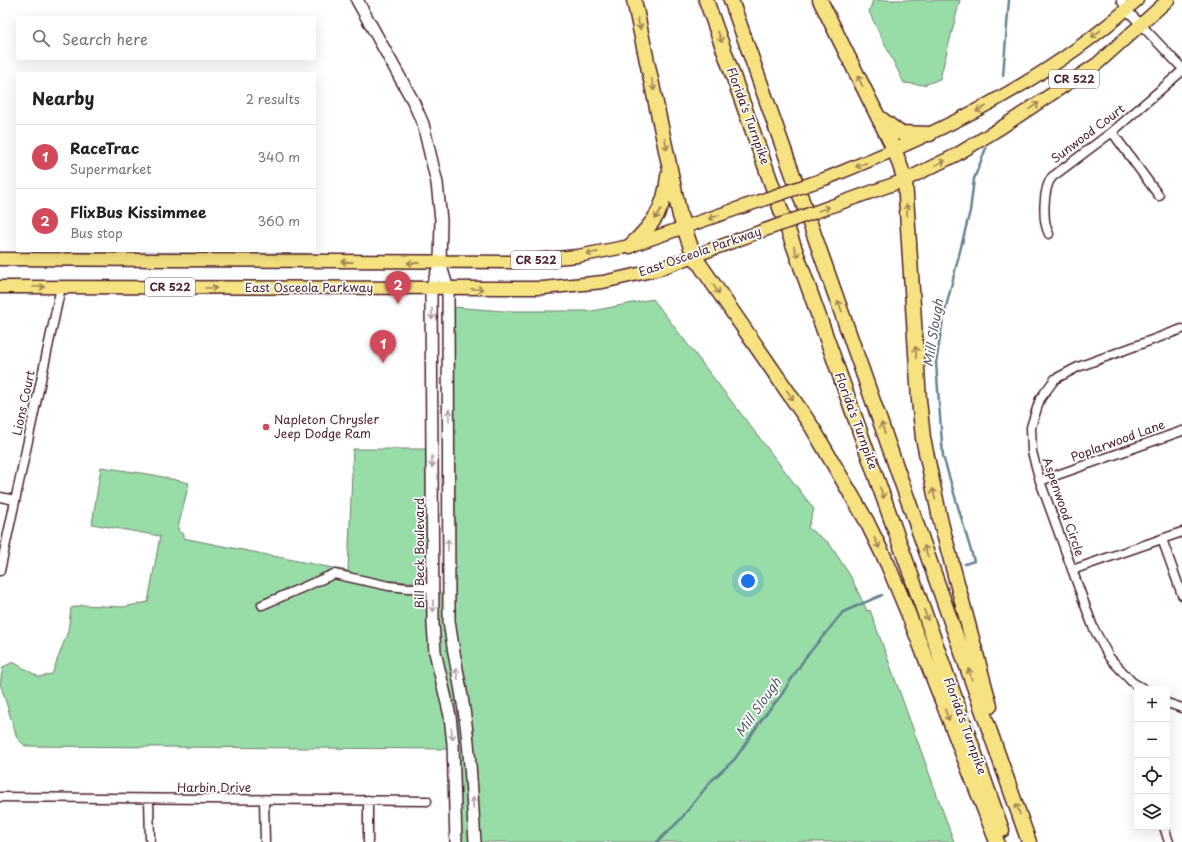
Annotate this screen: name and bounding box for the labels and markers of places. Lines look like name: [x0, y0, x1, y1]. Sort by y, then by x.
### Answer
pin: 2: [385, 271, 411, 304]
pin: 1: [370, 330, 396, 363]
place label: Napleton Chrysler Jeep Dodge Ram: [274, 410, 380, 442]
marker: Napleton Chrysler Jeep Dodge Ram: [261, 422, 271, 432]

